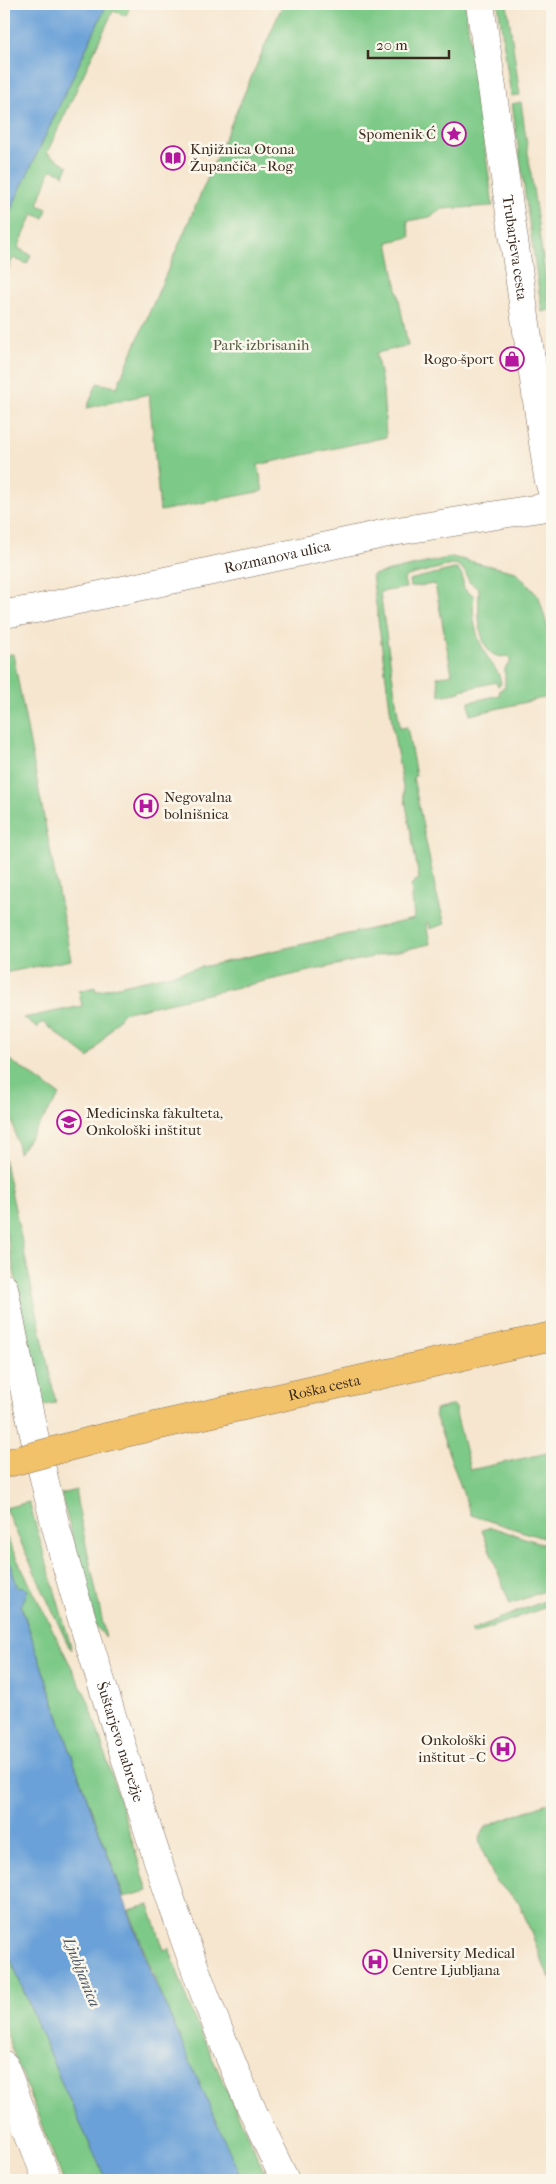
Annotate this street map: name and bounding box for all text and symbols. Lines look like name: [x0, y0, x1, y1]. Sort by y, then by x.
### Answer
scale bar: [368, 28, 450, 60]
text: 20 m: [376, 36, 408, 54]
place icon: Spomenik Ć: [441, 121, 467, 147]
place label: Spomenik Ć: [359, 125, 436, 143]
place label: Knjižnica Otona Župančiča - Rog: [190, 140, 296, 175]
library icon: Knjižnica Otona Župančiča - Rog: [160, 145, 186, 171]
street label: Trubarjeva cesta: [499, 194, 532, 302]
park label: Park izbrisanih: [213, 336, 310, 354]
shop icon: Rogo-šport: [499, 346, 525, 372]
place label: Rogo-šport: [423, 350, 495, 368]
street label: Rozmanova ulica: [222, 536, 333, 577]
place label: Negovalna bolnišnica: [163, 788, 233, 823]
hospital icon: Negovalna bolnišnica: [133, 793, 159, 819]
place label: Medicinska fakulteta, Onkološki inštitut: [86, 1104, 223, 1139]
school or university icon: Medicinska fakulteta, Onkološki inštitut: [56, 1109, 82, 1135]
street label: Roška cesta: [286, 1371, 363, 1405]
street label: Šuštarjevo nabrežje: [93, 1680, 148, 1805]
place label: Onkološki inštitut - C: [418, 1731, 487, 1766]
hospital icon: Onkološki inštitut - C: [490, 1736, 516, 1762]
water label: Ljubljanica: [59, 1933, 105, 2010]
place label: University Medical Centre Ljubljana: [392, 1944, 515, 1979]
hospital icon: University Medical Centre Ljubljana: [362, 1949, 388, 1975]

